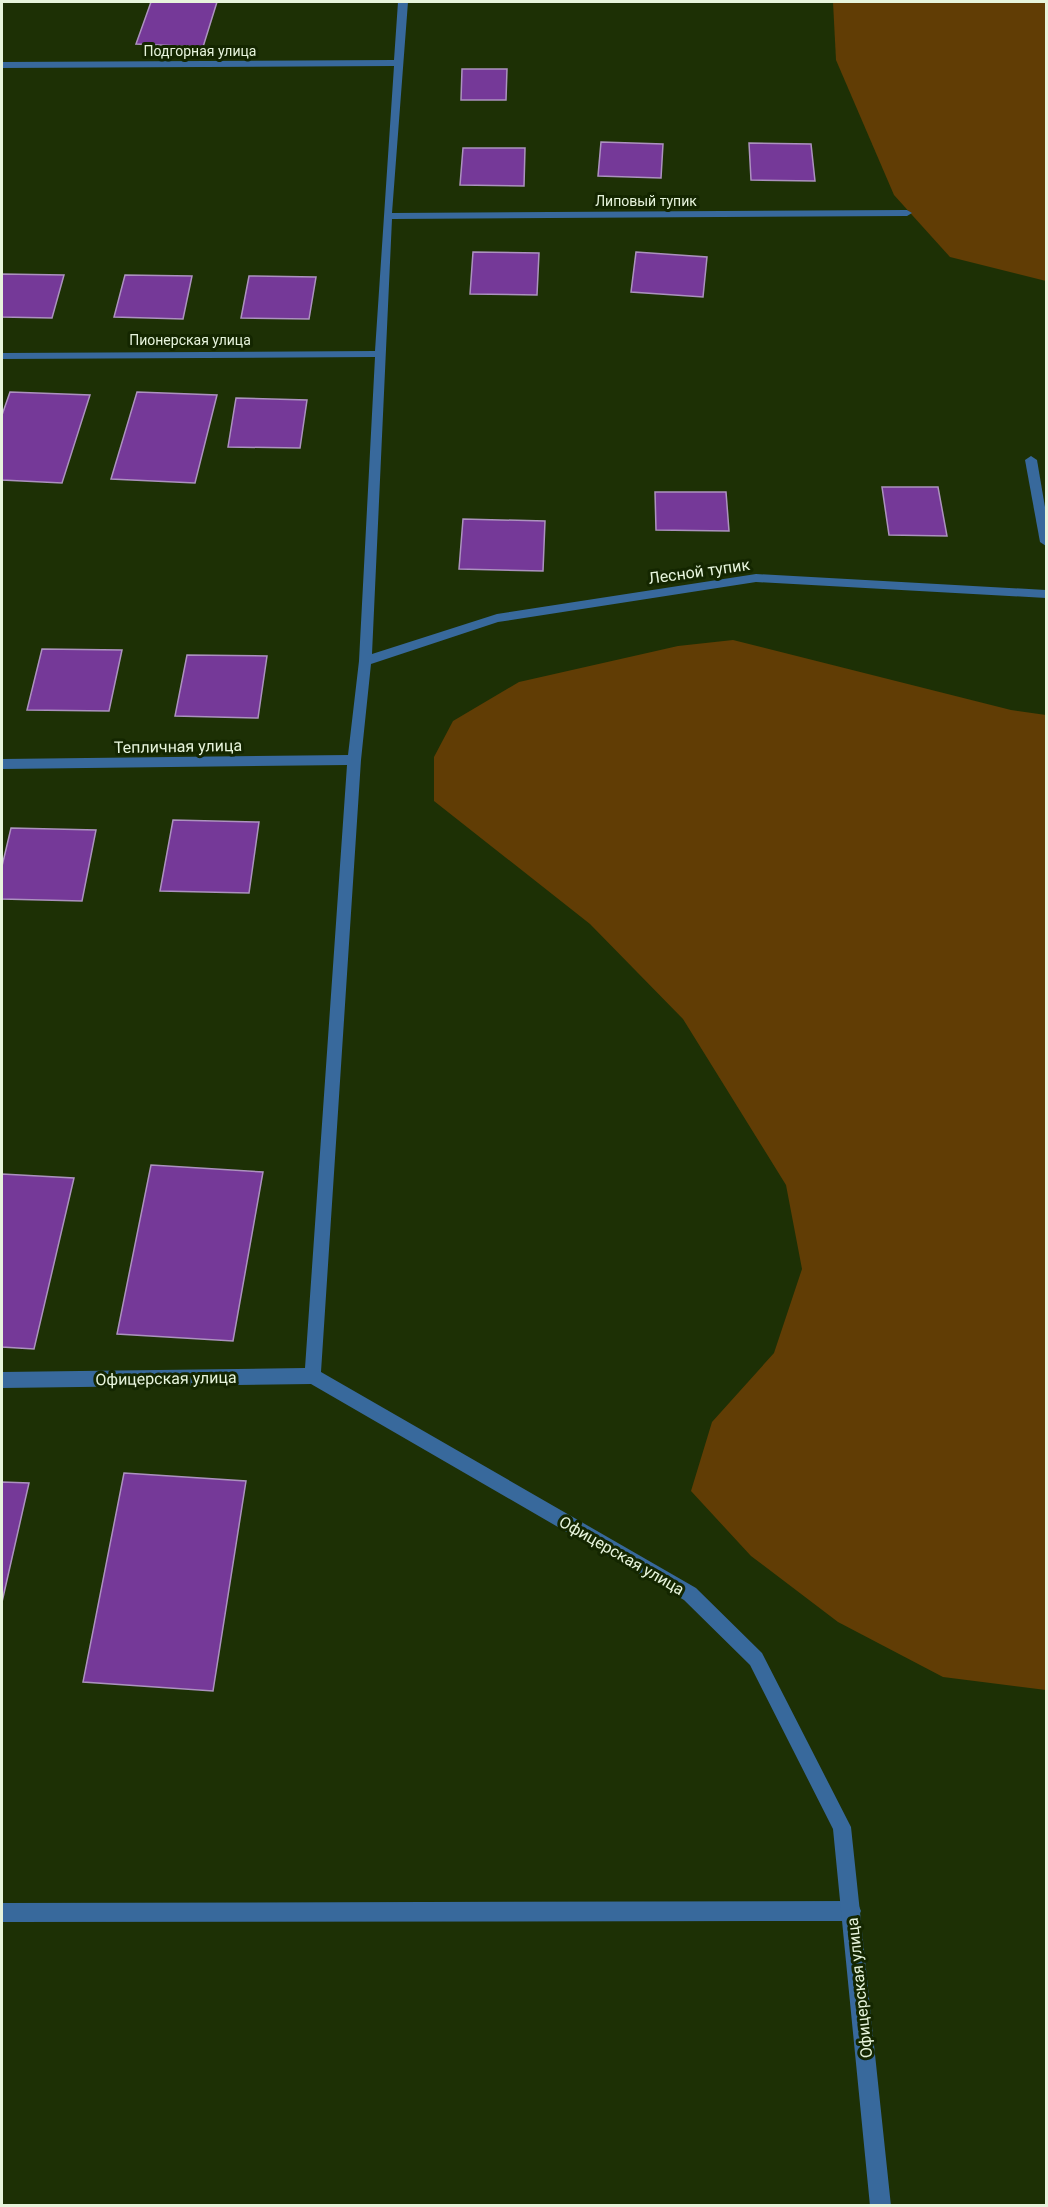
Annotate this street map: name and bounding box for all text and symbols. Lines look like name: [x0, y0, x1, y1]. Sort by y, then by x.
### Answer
street label: Подгорная улица: [144, 43, 256, 59]
street label: Липовый тупик: [595, 193, 697, 209]
street label: Пионерская улица: [129, 332, 251, 348]
street label: Лесной тупик: [647, 555, 751, 588]
street label: Тепличная улица: [114, 736, 242, 757]
street label: Офицерская улица: [95, 1368, 237, 1389]
street label: Офицерская улица: [556, 1512, 688, 1599]
street label: Офицерская улица: [843, 1917, 876, 2059]

